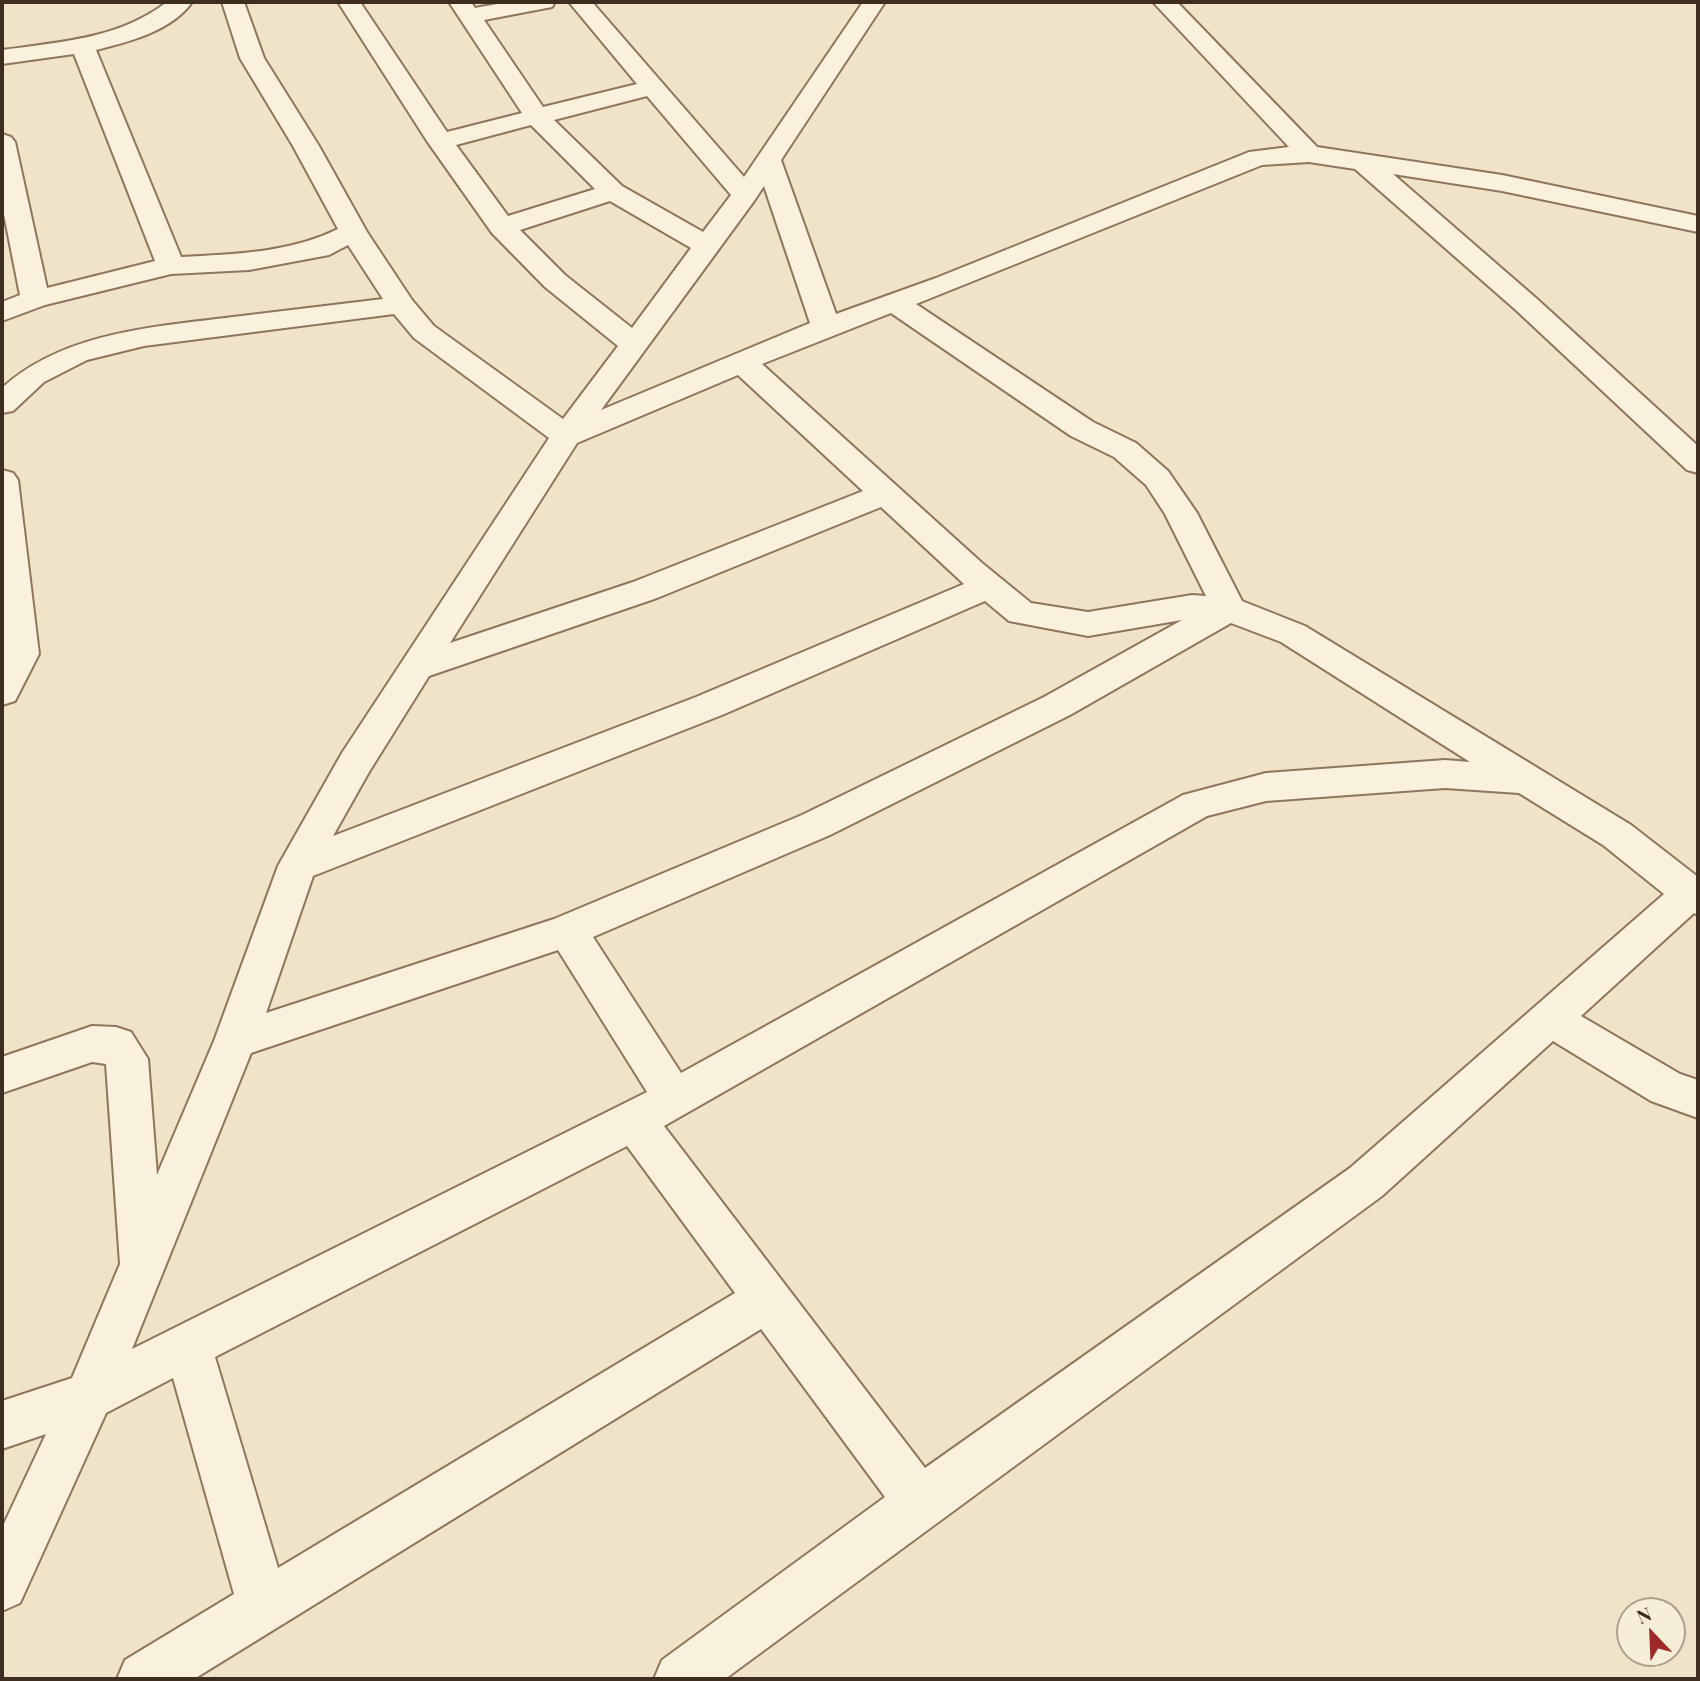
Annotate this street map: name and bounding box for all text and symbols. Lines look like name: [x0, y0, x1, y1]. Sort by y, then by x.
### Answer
north arrow: [1616, 1597, 1686, 1667]
text: N: [1632, 1600, 1655, 1629]

